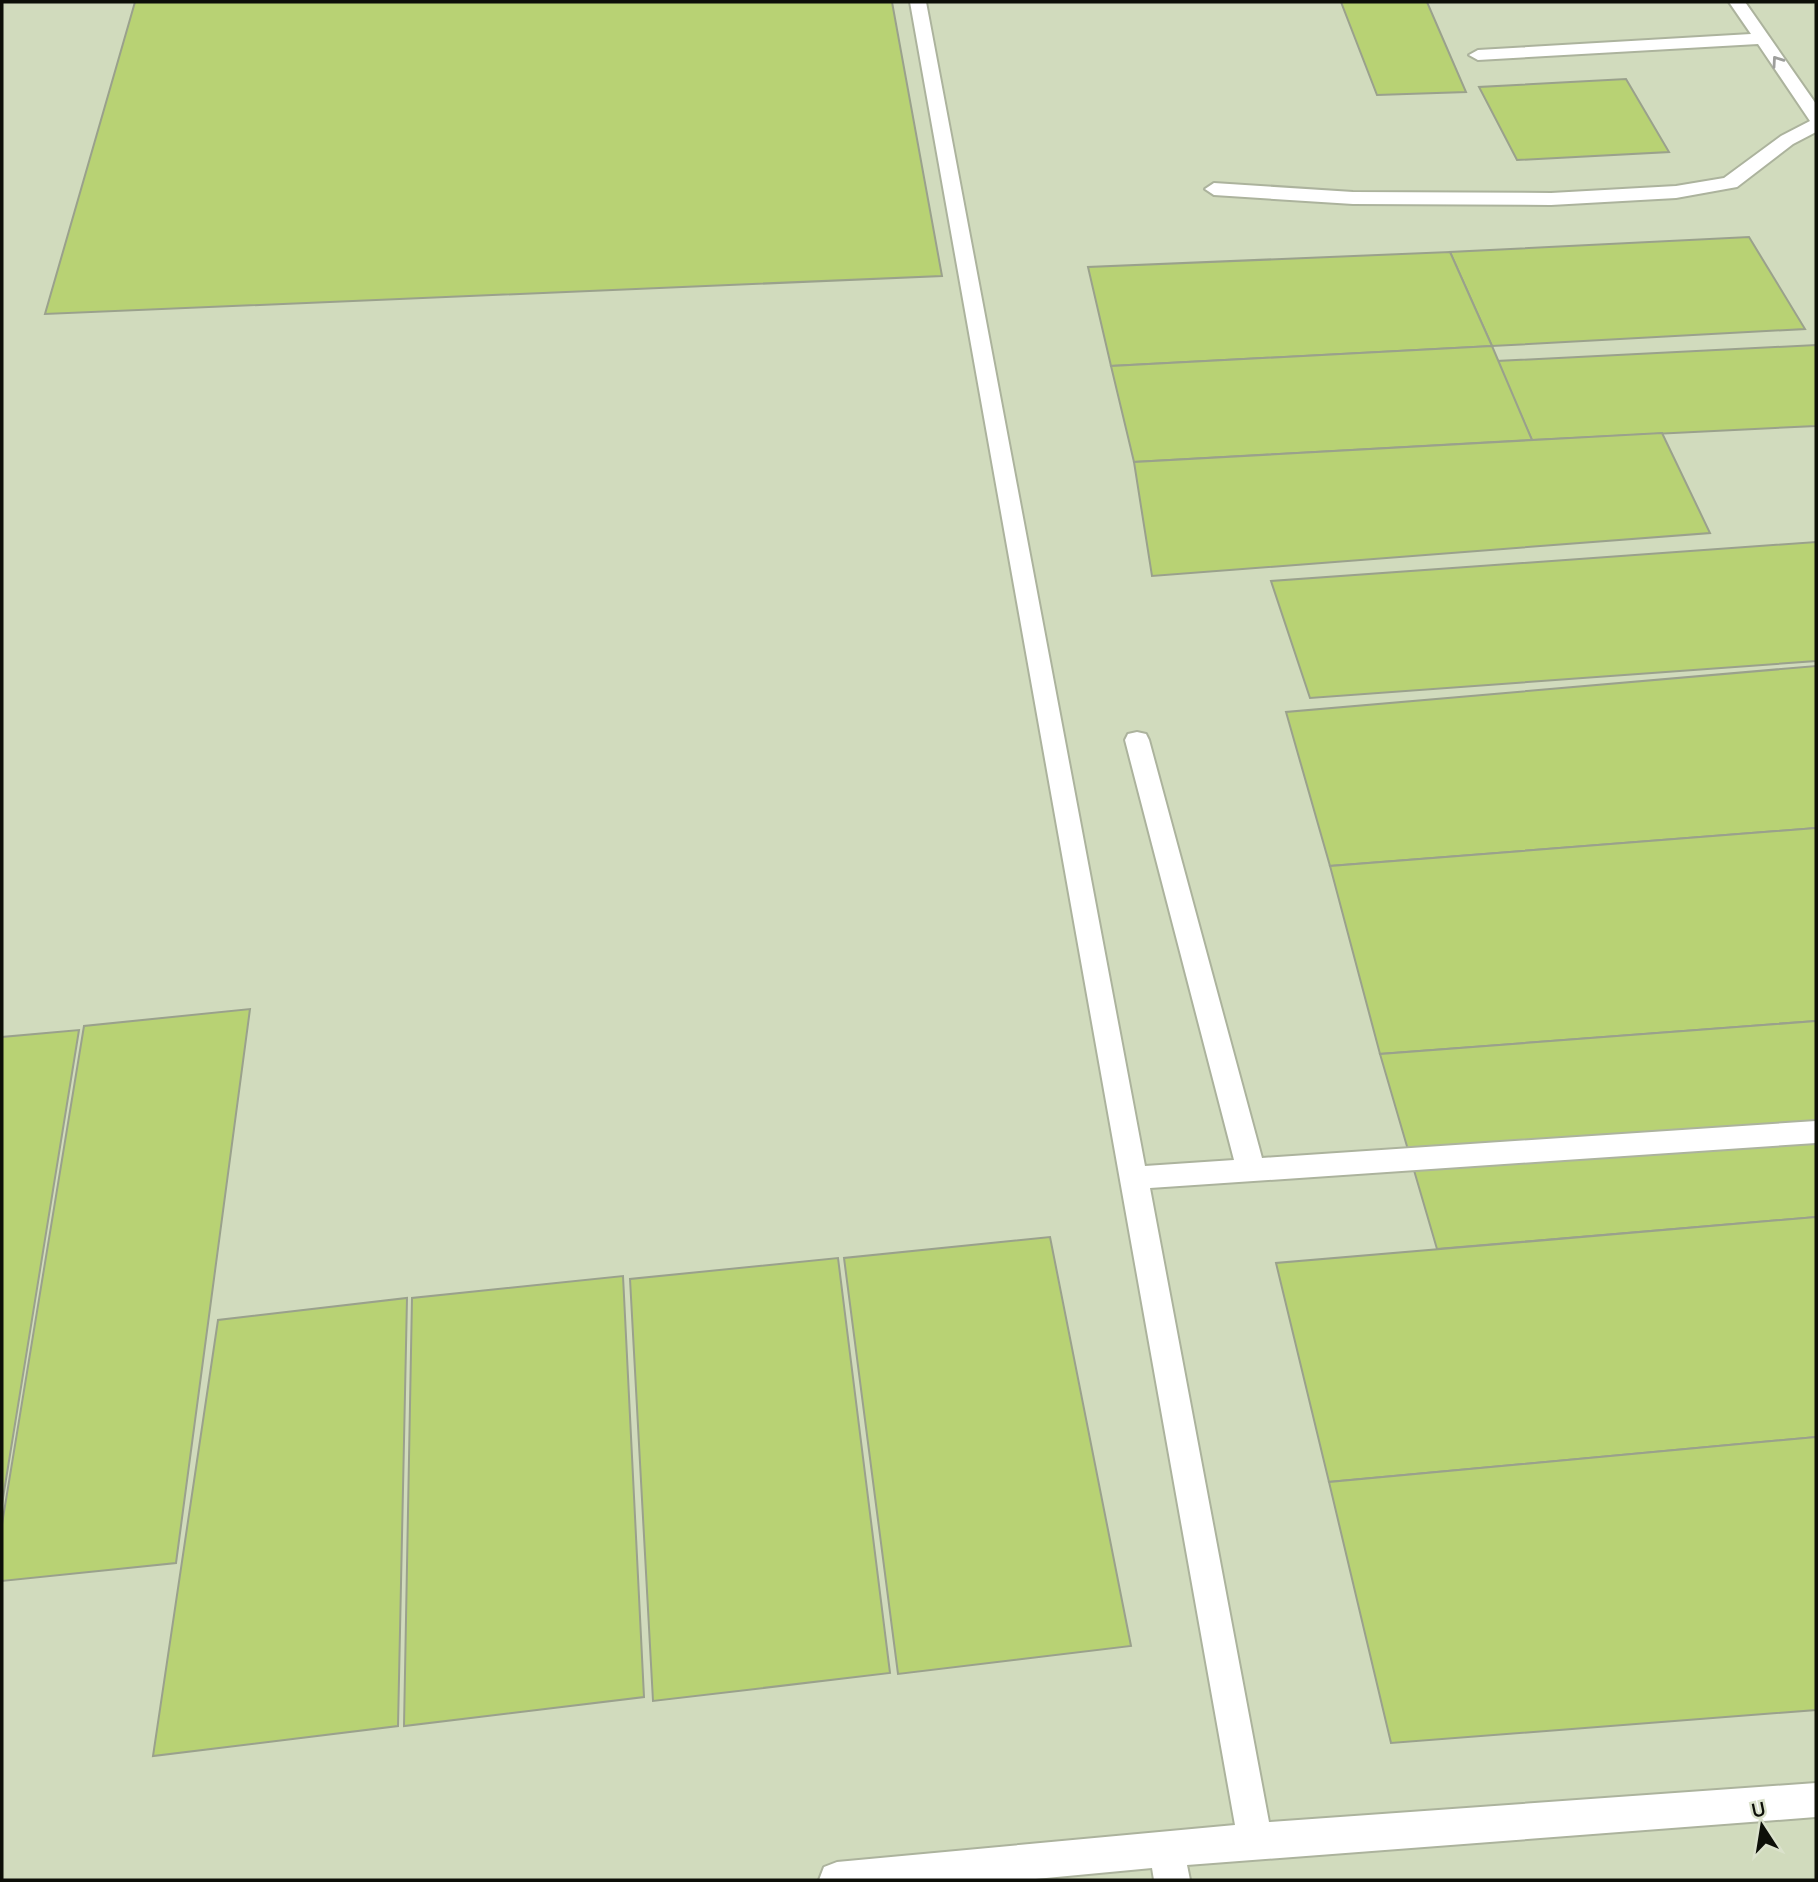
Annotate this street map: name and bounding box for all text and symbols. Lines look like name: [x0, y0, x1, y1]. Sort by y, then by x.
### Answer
one-way arrow: [1773, 56, 1785, 69]
north arrow: [1727, 1791, 1797, 1861]
text: U: [1749, 1795, 1768, 1824]

